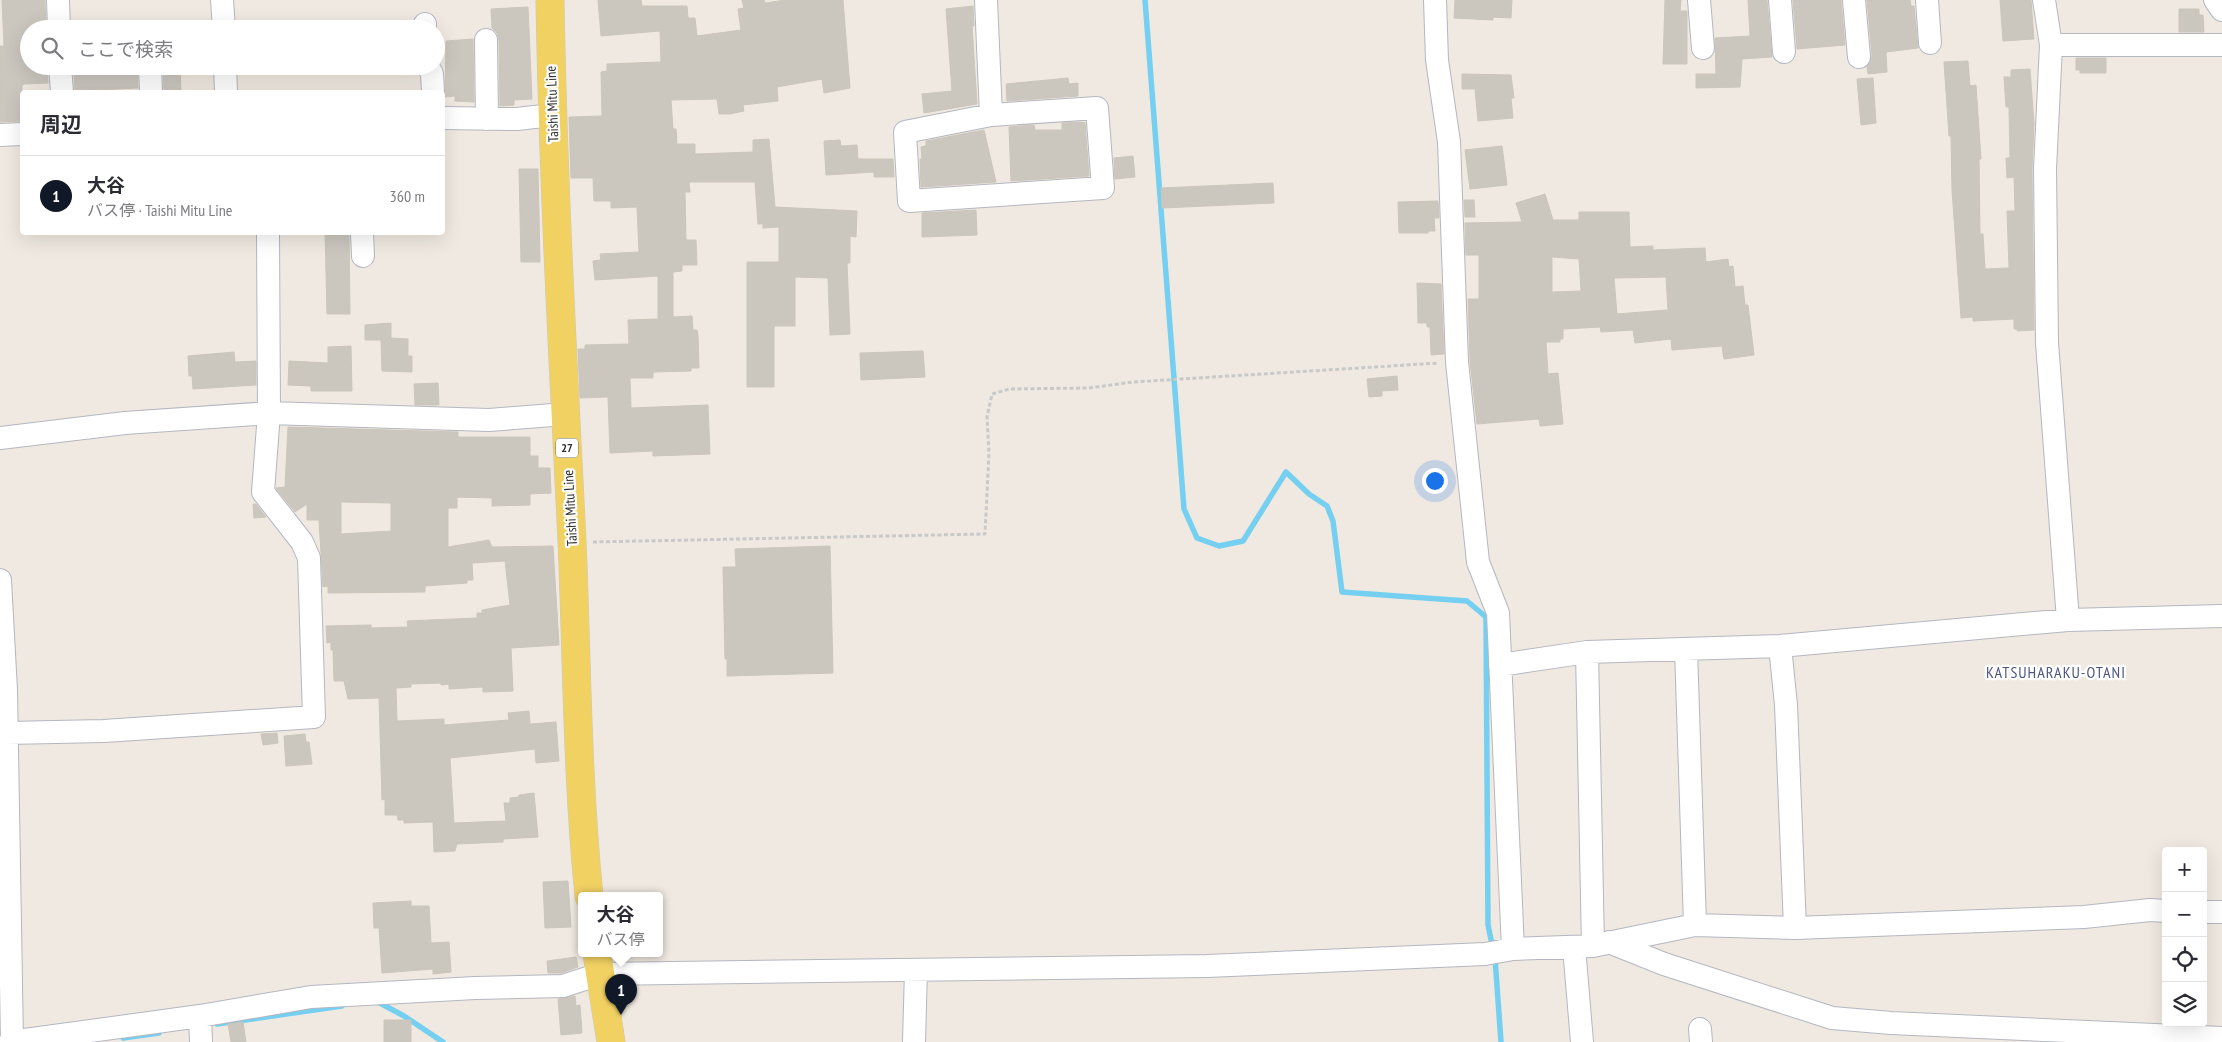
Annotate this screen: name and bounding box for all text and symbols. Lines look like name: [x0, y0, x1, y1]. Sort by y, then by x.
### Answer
search box: [20, 20, 445, 75]
icon: search: [38, 34, 66, 62]
text: ここで検索: [78, 37, 173, 61]
street label: Taishi Mitu Line: [542, 65, 562, 142]
text: 周辺: [40, 111, 82, 138]
text: 大谷: [87, 173, 125, 197]
text: 1: [52, 186, 60, 206]
text: 360 m: [390, 186, 425, 206]
text: バス停 · Taishi Mitu Line: [87, 200, 232, 220]
road number: 27: [556, 438, 578, 458]
your location: [1422, 468, 1448, 494]
street label: Taishi Mitu Line: [559, 469, 581, 547]
district label: KATSUHARAKU-OTANI: [1986, 662, 2126, 682]
map controls: [2162, 847, 2207, 1027]
button: +: [2162, 847, 2207, 892]
popup: [578, 892, 663, 957]
button: −: [2162, 892, 2207, 937]
text: 大谷: [596, 902, 635, 926]
text: バス停: [596, 929, 645, 949]
button: locate: [2162, 937, 2207, 982]
pin: 1: [605, 974, 637, 1015]
button: layers: [2162, 982, 2207, 1027]

